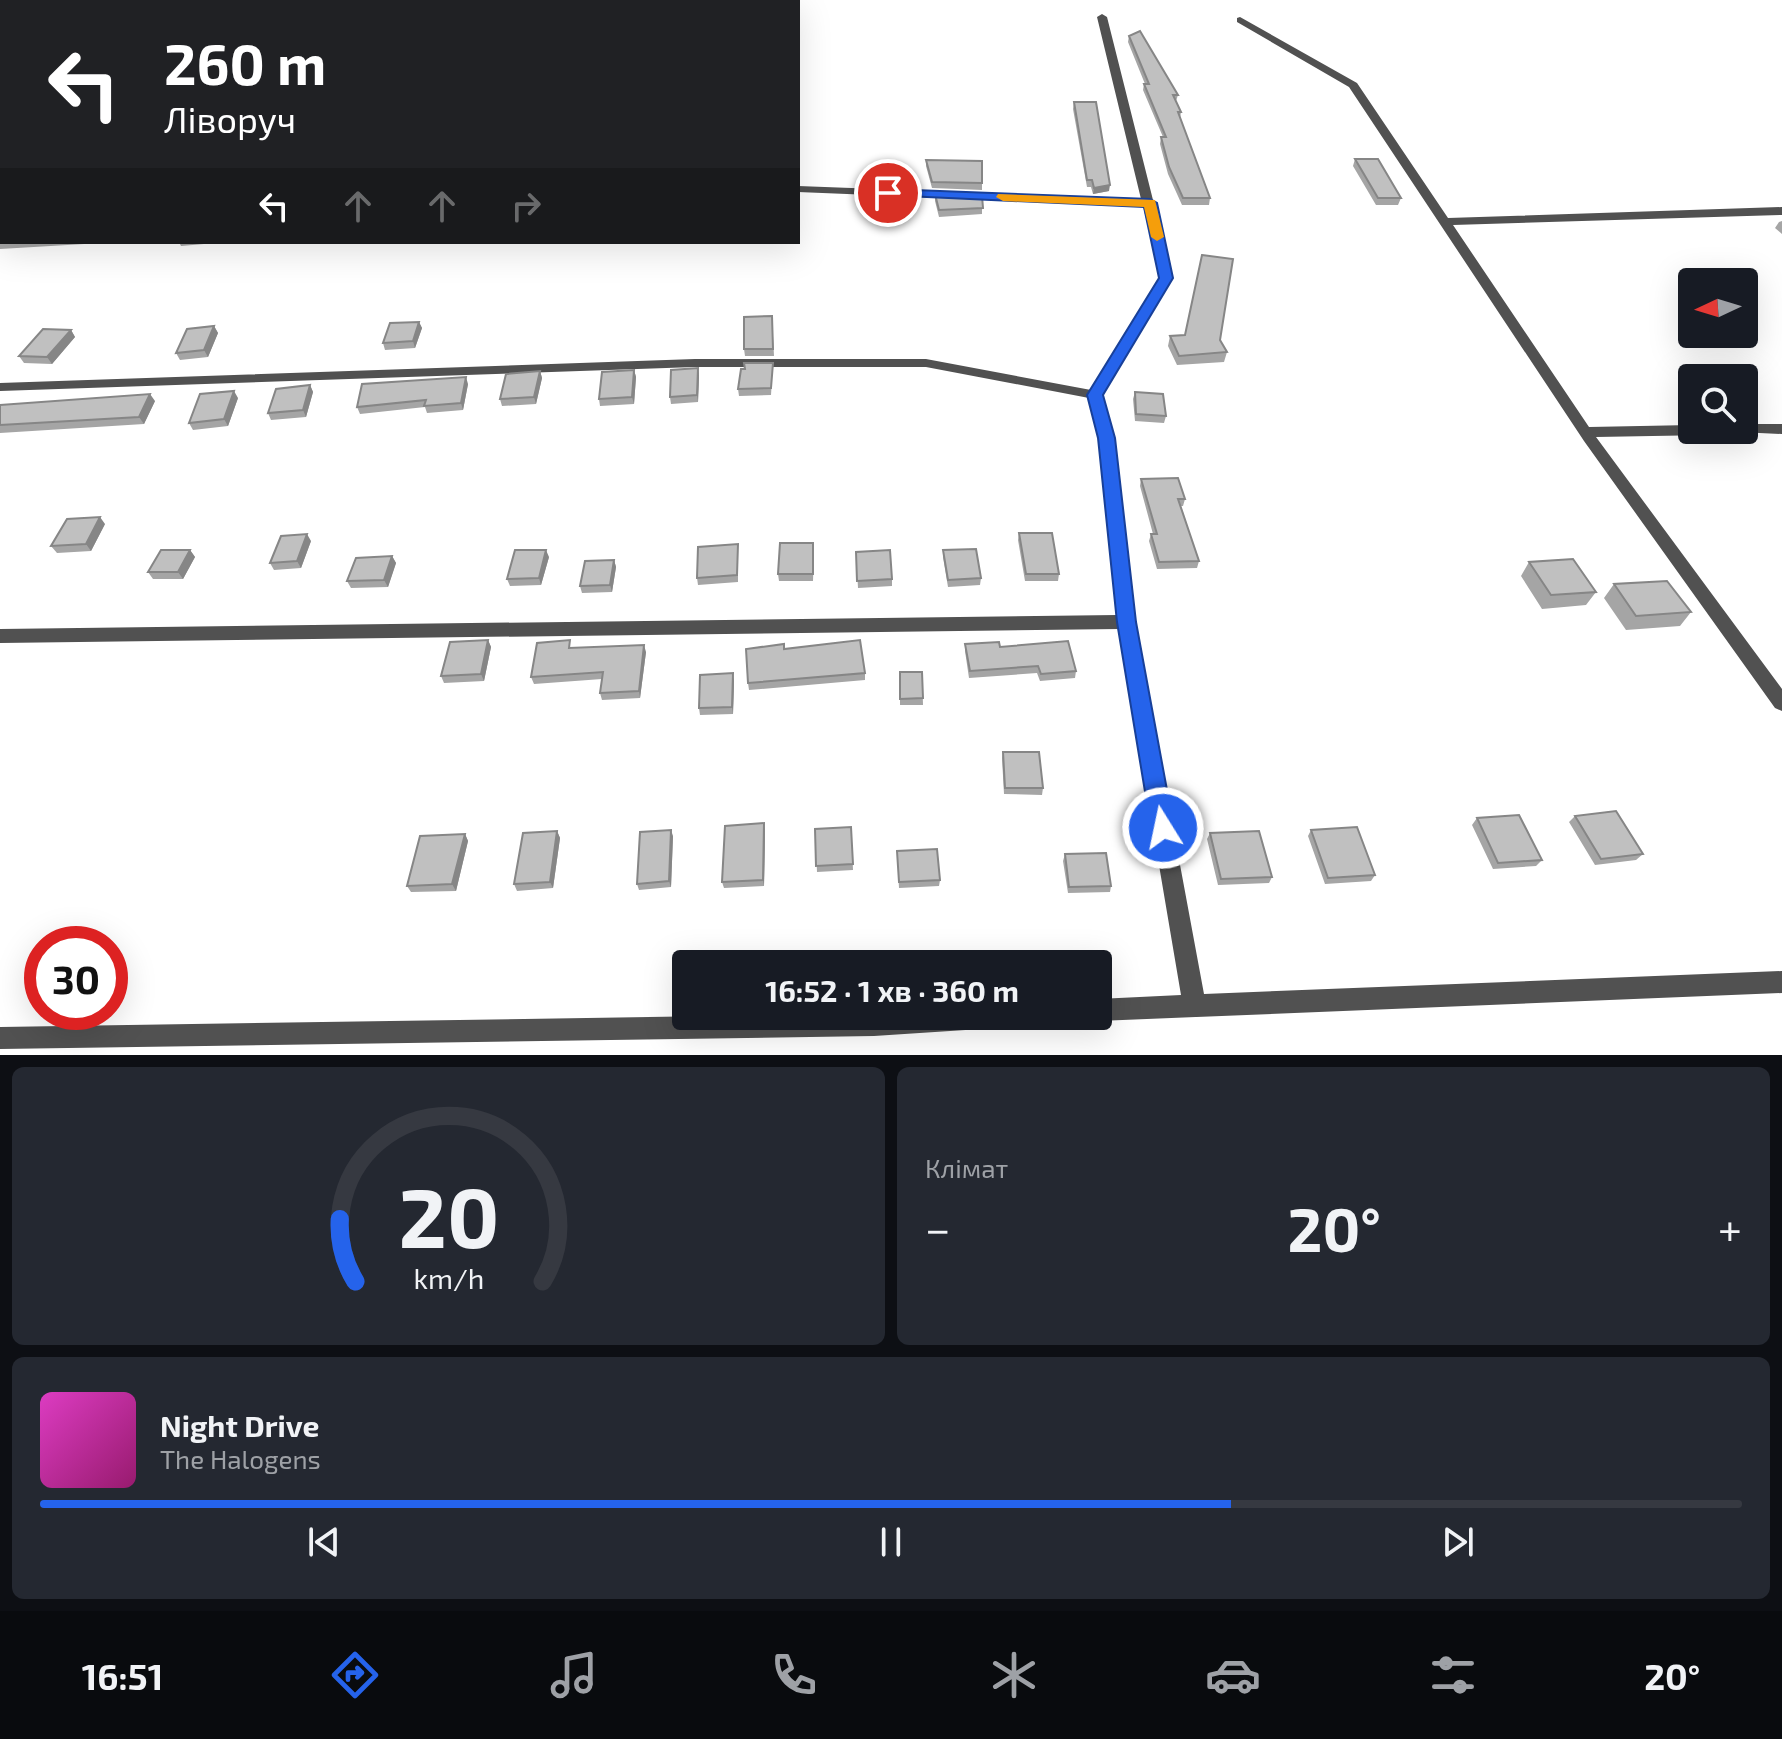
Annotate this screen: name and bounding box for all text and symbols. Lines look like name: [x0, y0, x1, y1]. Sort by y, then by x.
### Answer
text: 260 m: [164, 29, 326, 96]
icon: left: [32, 32, 136, 136]
text: Ліворуч: [164, 97, 296, 140]
pin: [854, 159, 922, 227]
icon: arrive: [866, 171, 910, 215]
icon: left: [252, 184, 296, 228]
icon: ahead: [336, 184, 380, 228]
icon: ahead: [420, 184, 464, 228]
icon: right: [504, 184, 548, 228]
north arrow: [1678, 268, 1758, 348]
map controls: [1678, 268, 1758, 444]
button: search: [1678, 364, 1758, 444]
position arrow: [1121, 786, 1205, 870]
speed limit sign: 30: [24, 926, 128, 1030]
text: 16:52 · 1 хв · 360 m: [765, 972, 1019, 1008]
text: Клімат: [925, 1152, 1008, 1183]
text: 20: [398, 1165, 499, 1265]
text: 20°: [1288, 1192, 1381, 1264]
text: −: [925, 1201, 951, 1254]
text: +: [1718, 1201, 1742, 1254]
text: km/h: [413, 1260, 484, 1295]
text: Night Drive: [160, 1407, 319, 1443]
text: The Halogens: [160, 1443, 321, 1474]
icon: previous: [302, 1520, 346, 1564]
icon: pause: [869, 1520, 913, 1564]
icon: next: [1436, 1520, 1480, 1564]
icon: directions: [327, 1647, 383, 1703]
icon: music: [546, 1647, 602, 1703]
icon: phone: [766, 1647, 822, 1703]
icon: climate: [986, 1647, 1042, 1703]
icon: car: [1205, 1647, 1261, 1703]
icon: filters: [1425, 1647, 1481, 1703]
text: 16:51: [82, 1654, 163, 1697]
text: 20°: [1644, 1654, 1700, 1697]

